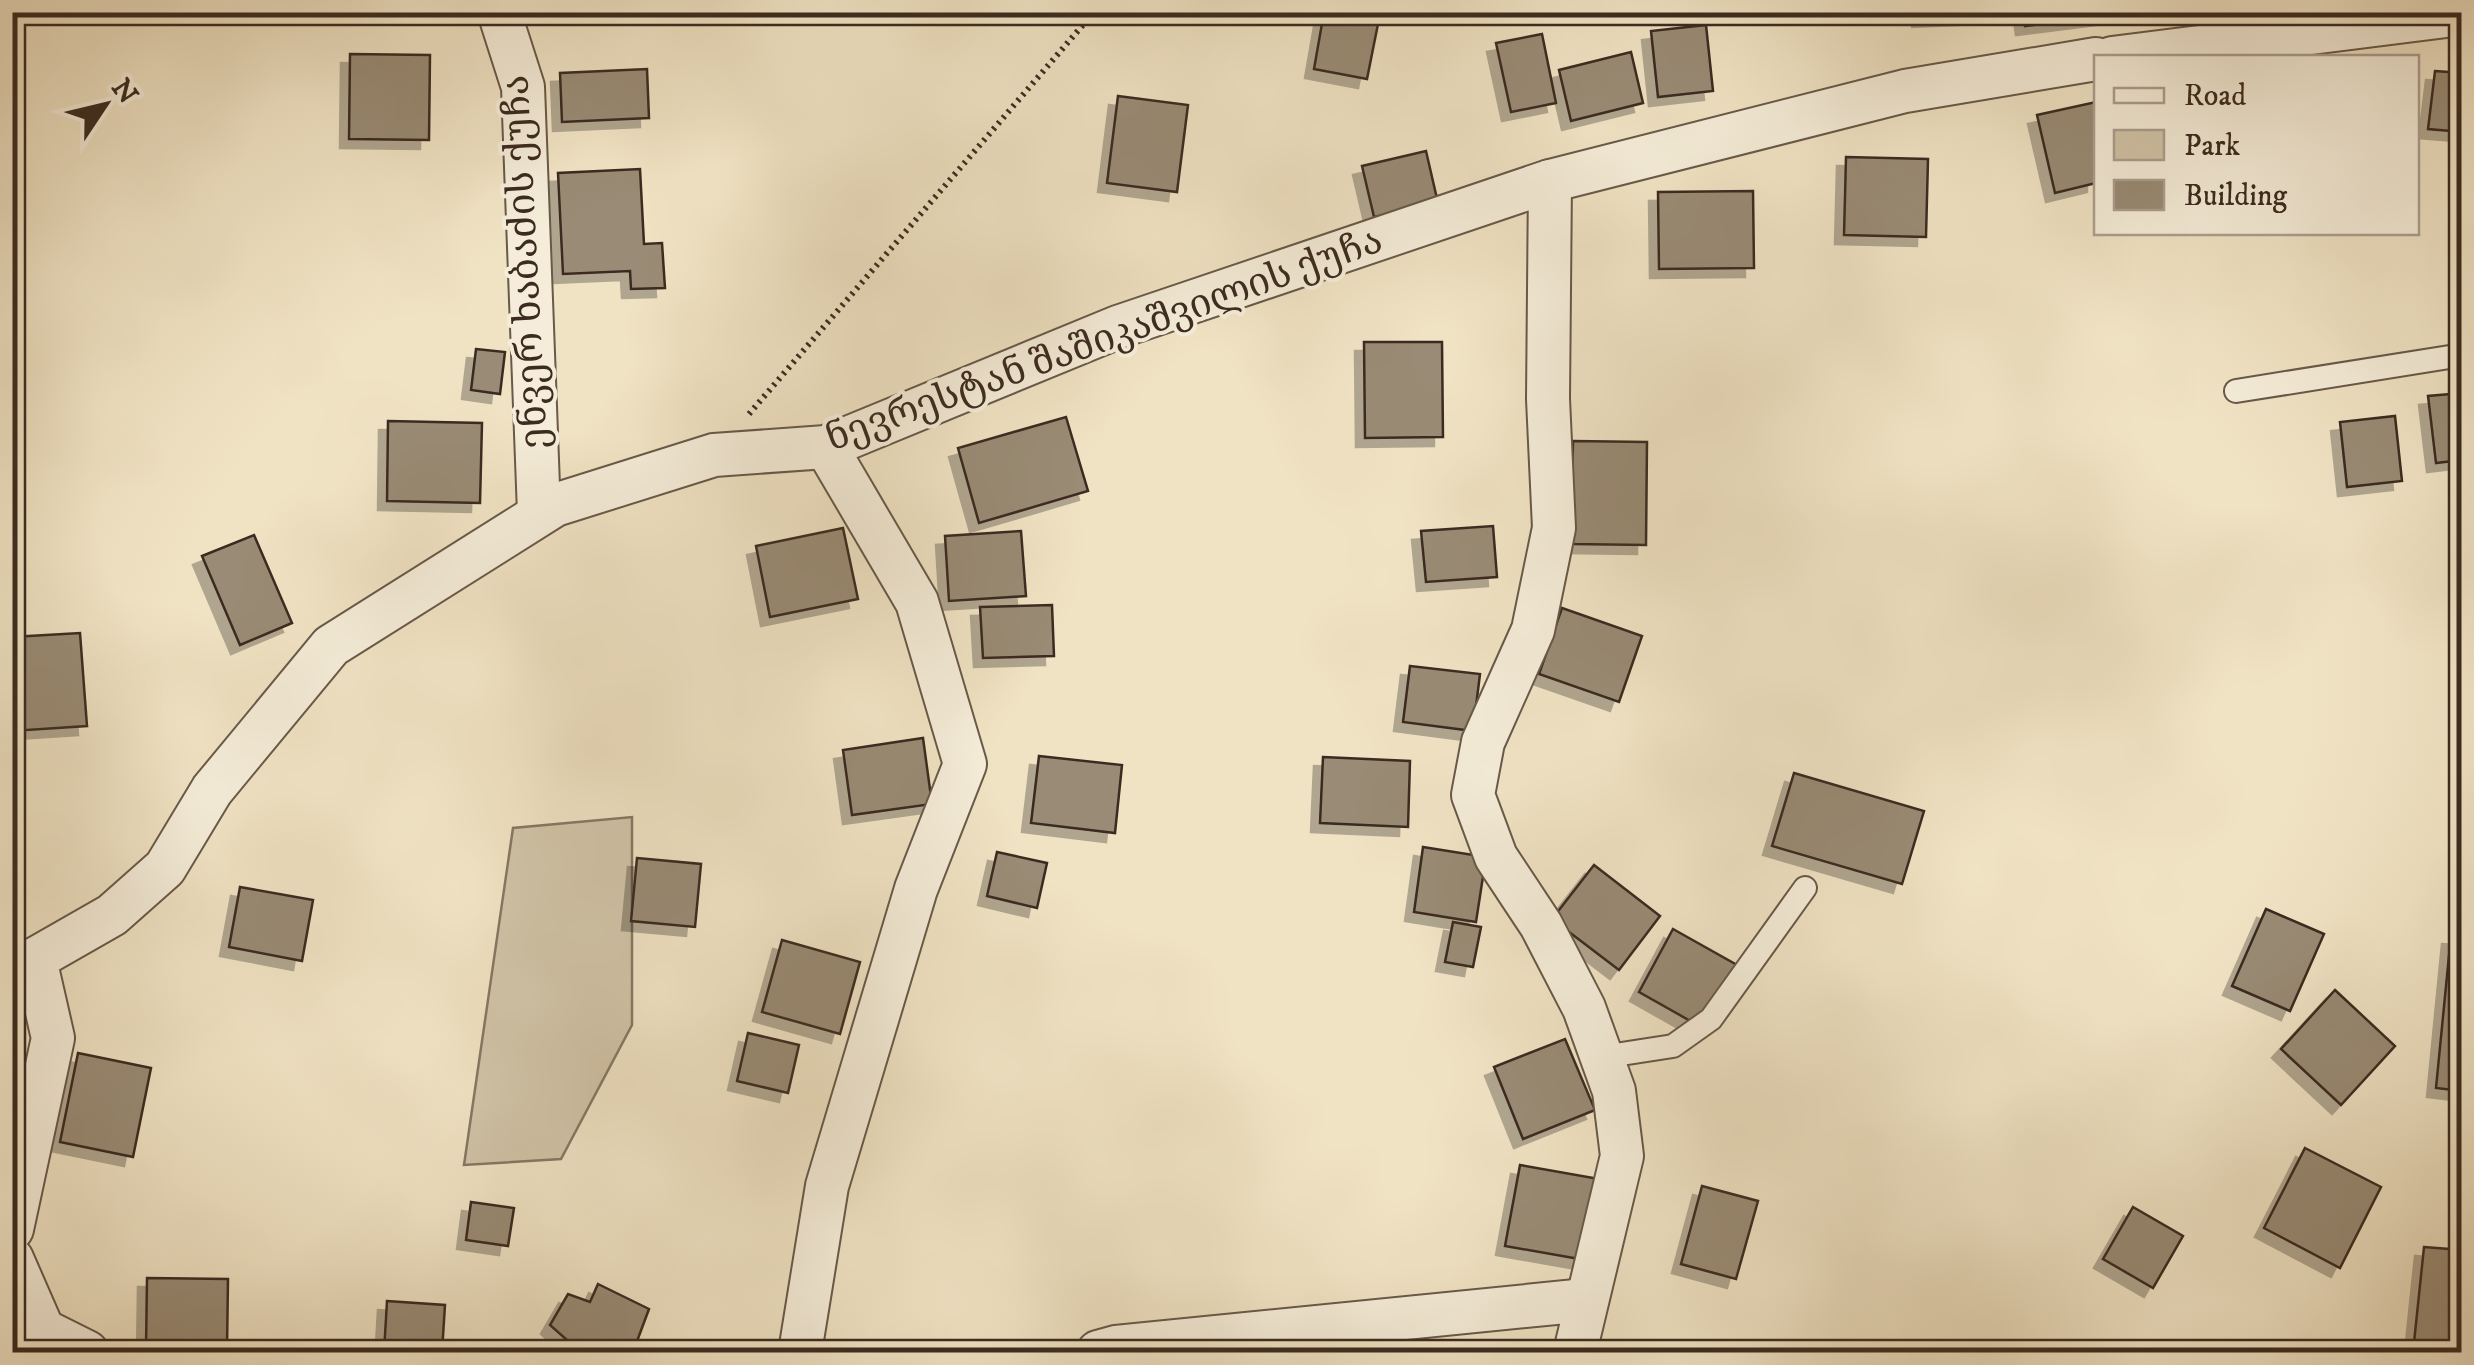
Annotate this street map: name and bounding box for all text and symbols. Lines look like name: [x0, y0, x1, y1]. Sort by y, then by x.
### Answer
north arrow: [55, 55, 155, 155]
legend: [2094, 55, 2419, 235]
text: N: [103, 72, 145, 111]
street label: ენვერ ხაბაძის ქუჩა: [492, 74, 560, 450]
text: Road: [2184, 78, 2246, 115]
text: Park: [2184, 128, 2240, 165]
text: Building: [2184, 178, 2288, 215]
street label: ნევრესტან შაშიკაშვილის ქუჩა: [819, 217, 1389, 463]

